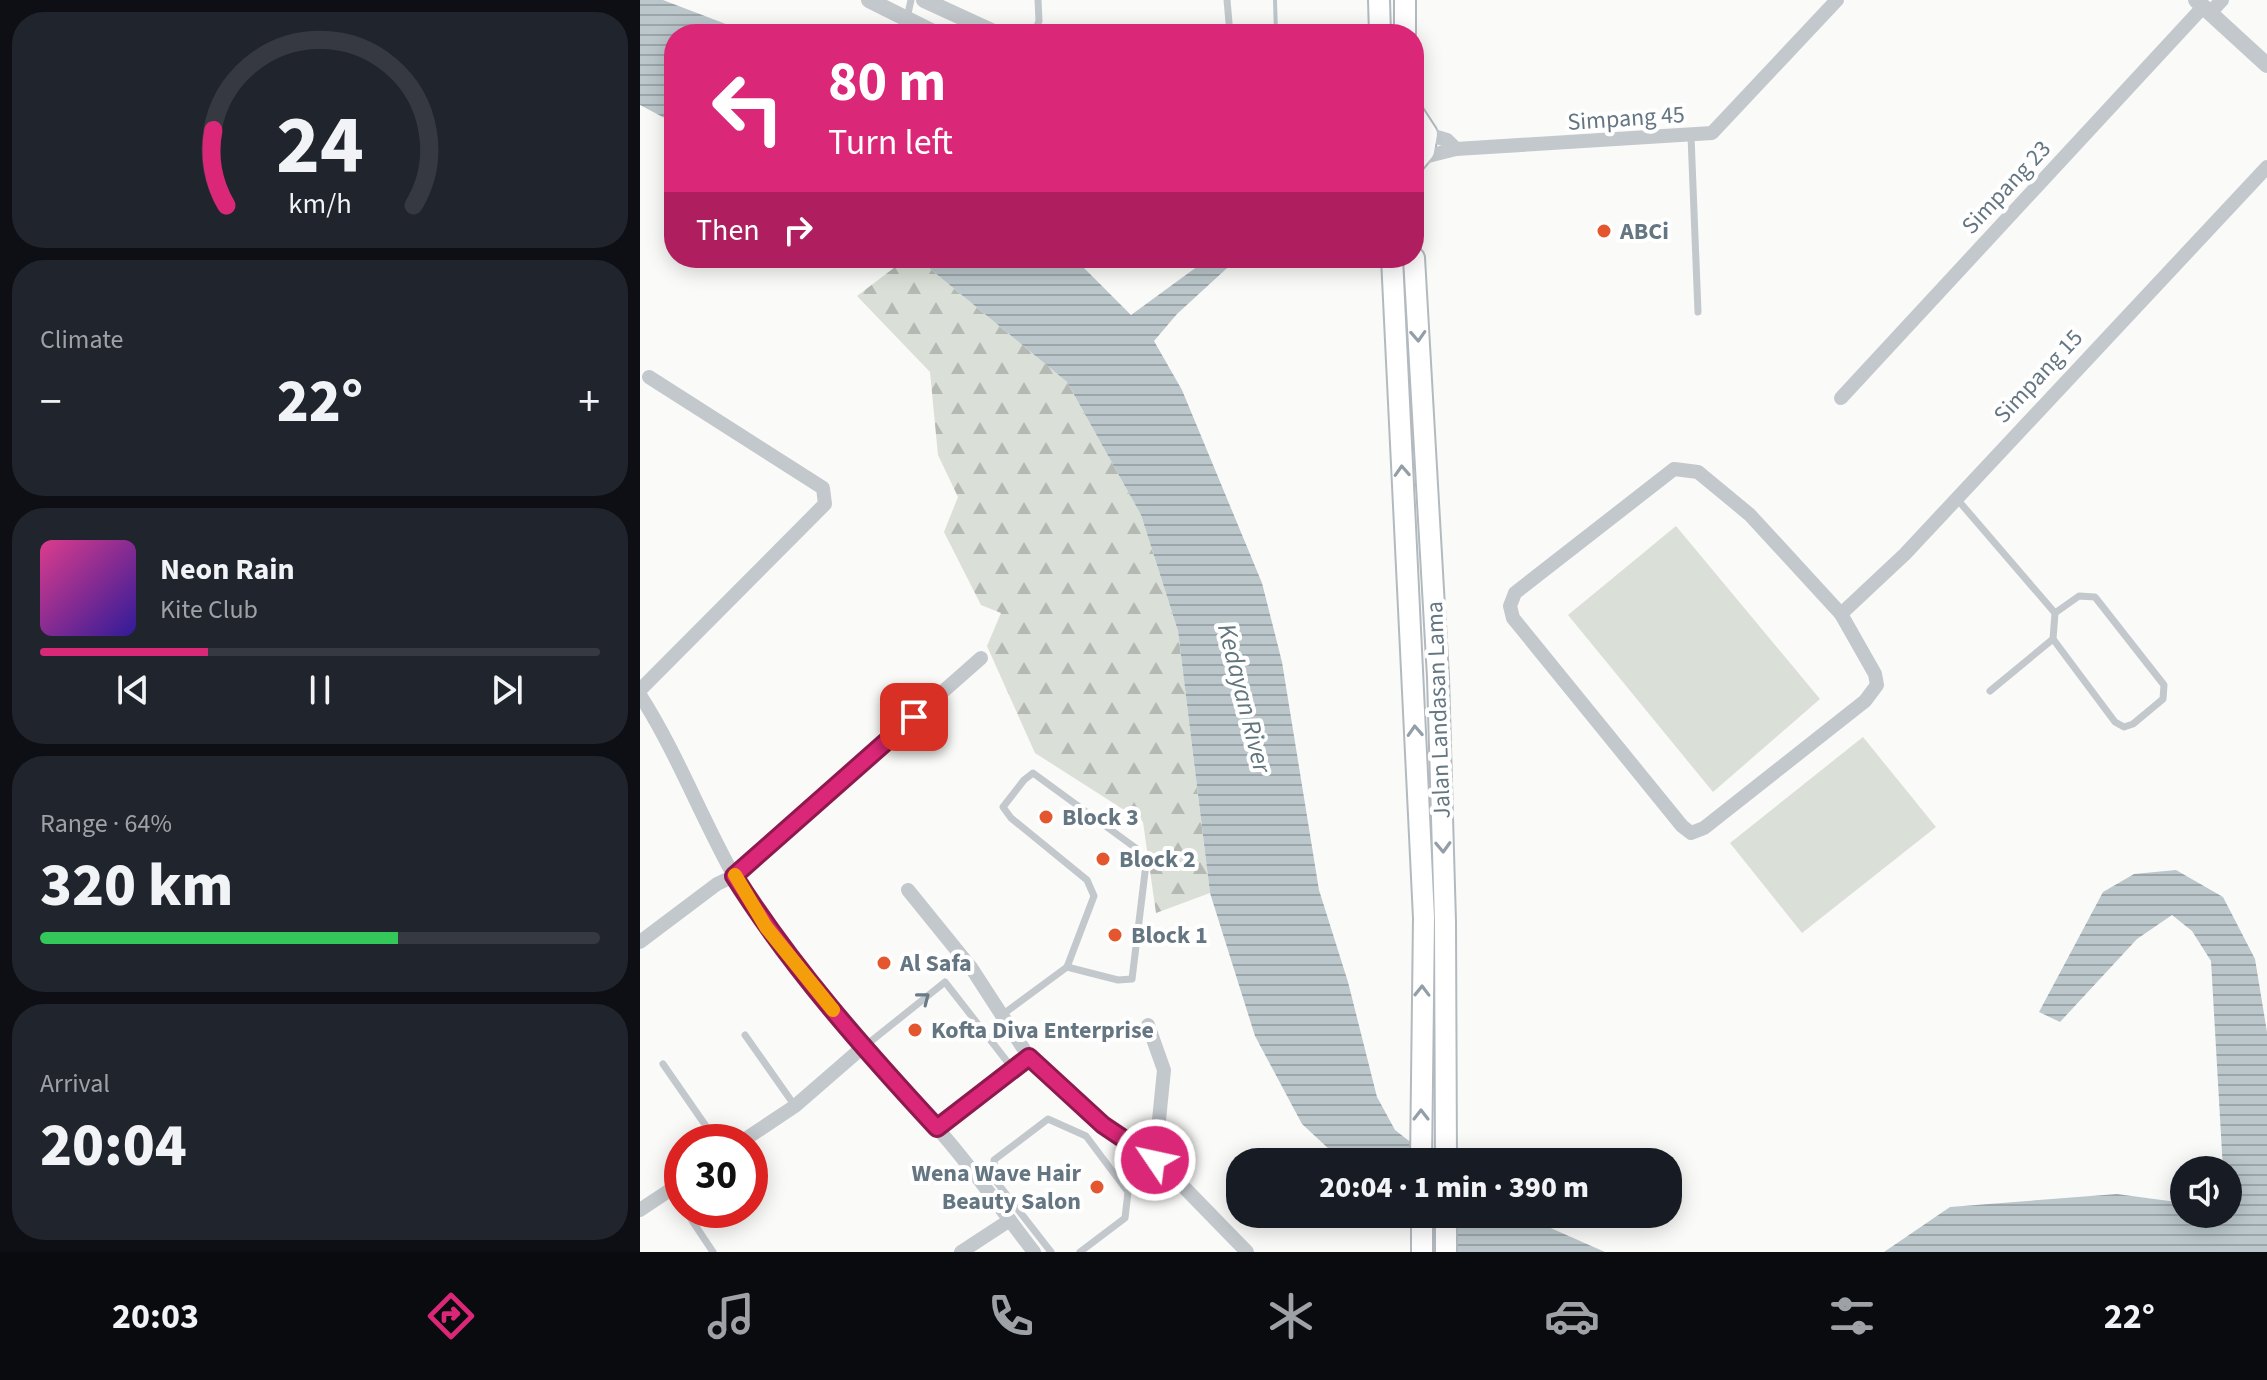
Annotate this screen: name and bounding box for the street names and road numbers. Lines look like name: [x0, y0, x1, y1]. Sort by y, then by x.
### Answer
street label: Simpang 45: [1566, 97, 1686, 140]
street label: Simpang 23: [1953, 132, 2059, 242]
street label: Simpang 15: [1985, 321, 2091, 431]
street label: Jalan Landasan Lama: [1417, 601, 1460, 819]

